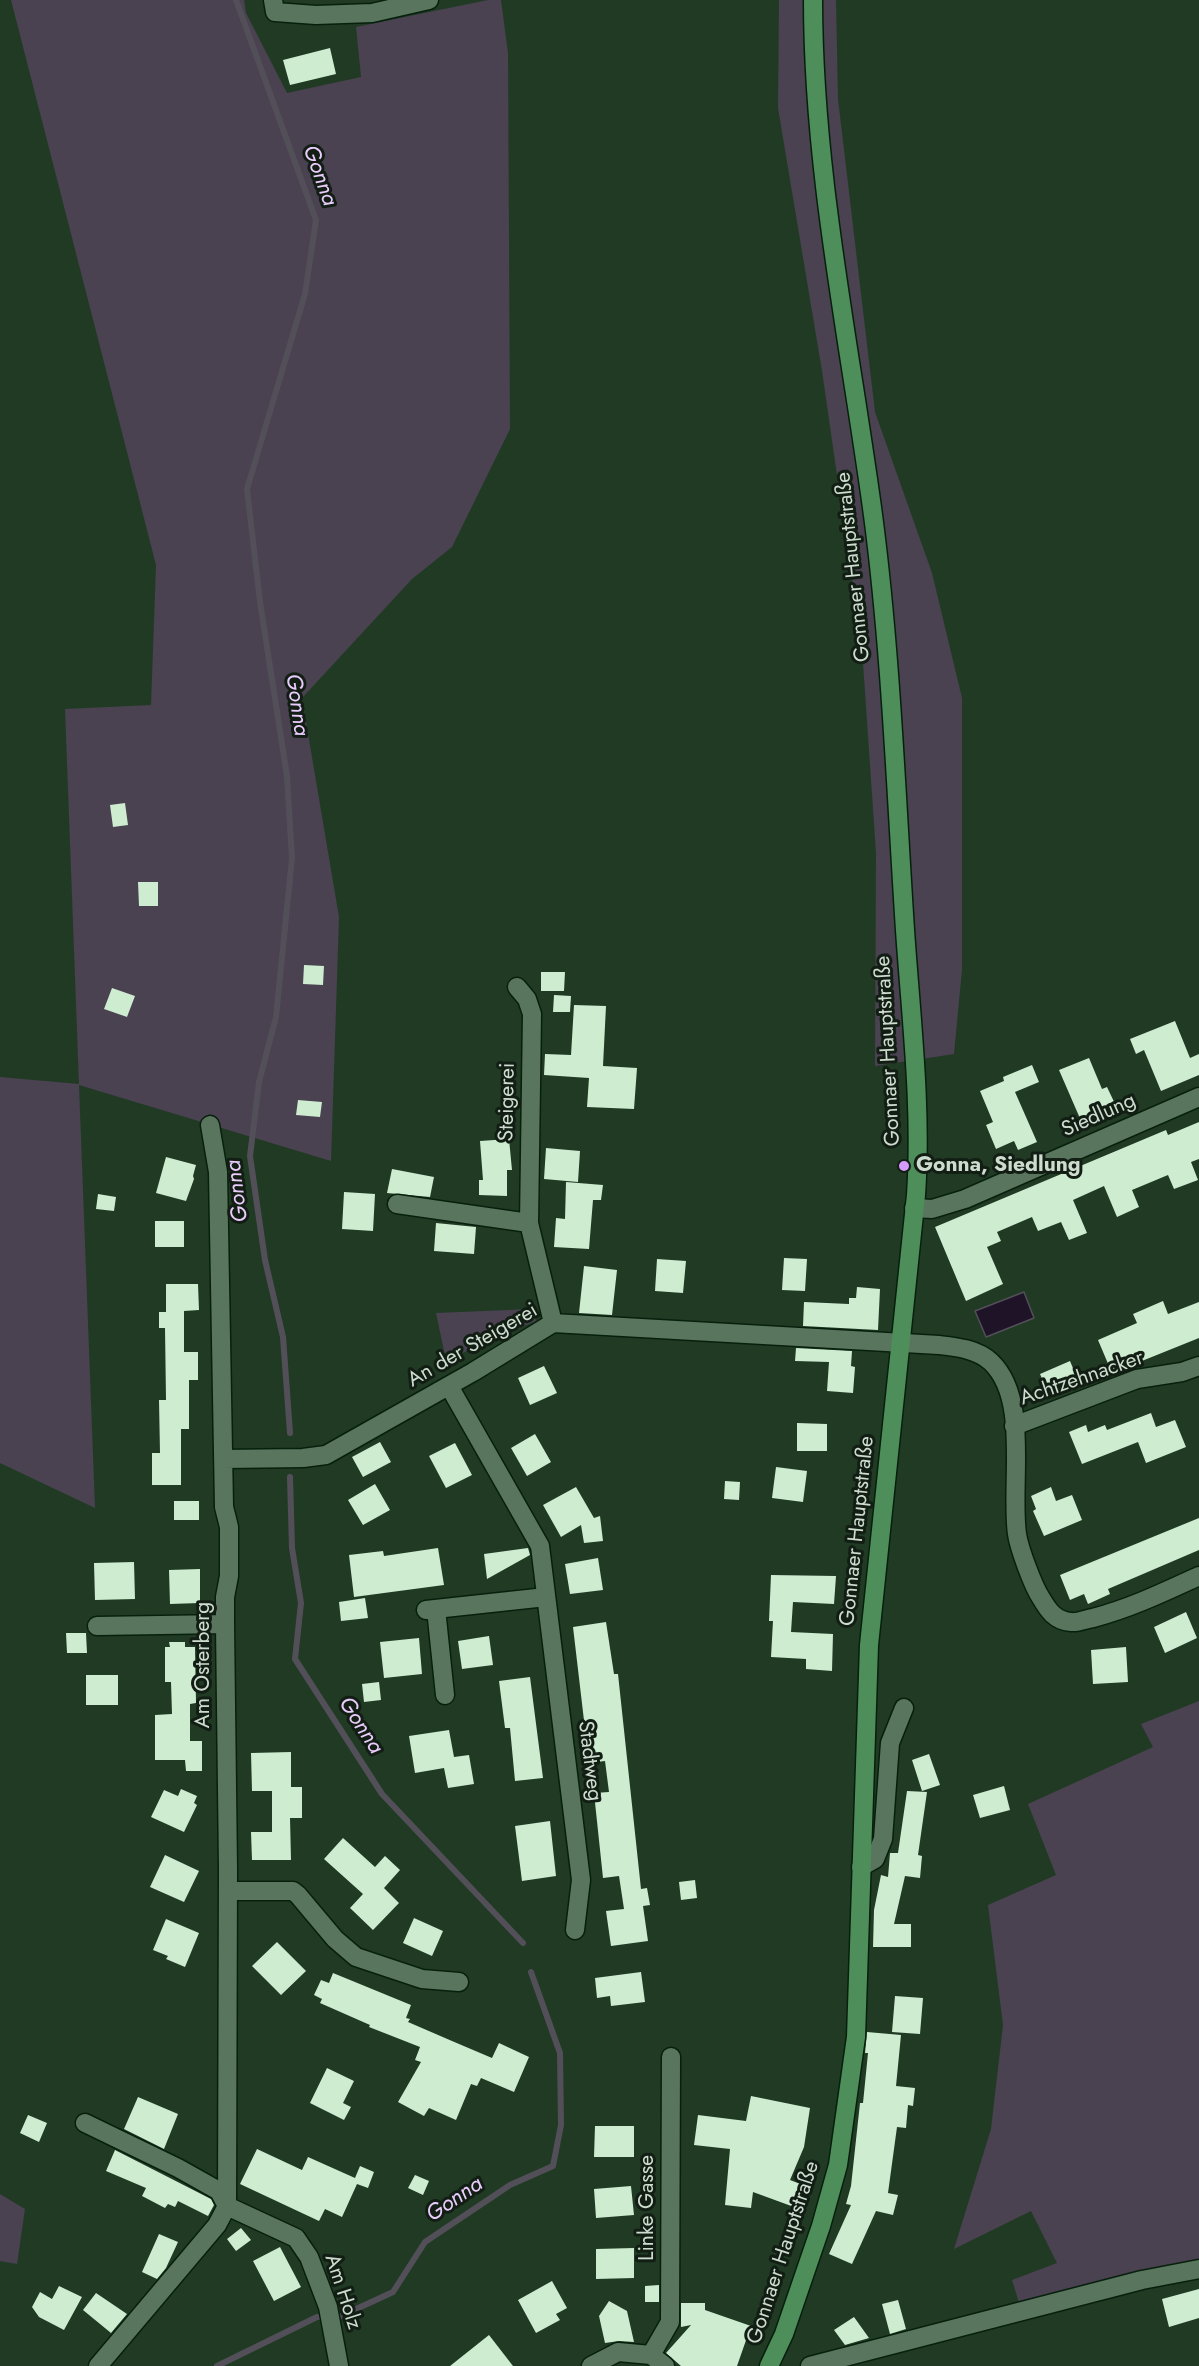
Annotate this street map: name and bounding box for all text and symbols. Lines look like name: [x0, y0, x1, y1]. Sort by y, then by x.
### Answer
water label: Gonna: [296, 142, 342, 210]
street label: Gonnaer Hauptstraße: [831, 471, 877, 663]
water label: Gonna: [279, 672, 313, 738]
street label: Gonnaer Hauptstraße: [871, 955, 907, 1147]
street label: Steigerei: [495, 1062, 521, 1142]
street label: Siedlung: [1058, 1089, 1140, 1143]
place label: Gonna, Siedlung: [916, 1153, 1081, 1179]
water label: Gonna: [221, 1158, 255, 1224]
marker: Gonna, Siedlung: [897, 1159, 911, 1173]
street label: An der Steigerei: [403, 1299, 543, 1393]
street label: Achtzehnacker: [1017, 1346, 1147, 1412]
street label: Gonnaer Hauptstraße: [835, 1435, 881, 1627]
street label: Am Osterberg: [191, 1602, 217, 1728]
water label: Gonna: [332, 1692, 388, 1760]
street label: Stadtweg: [572, 1720, 606, 1802]
street label: Linke Gasse: [635, 2155, 661, 2261]
street label: Gonnaer Hauptstraße: [743, 2158, 825, 2348]
water label: Gonna: [422, 2172, 488, 2228]
street label: Am Holz: [318, 2251, 366, 2333]

